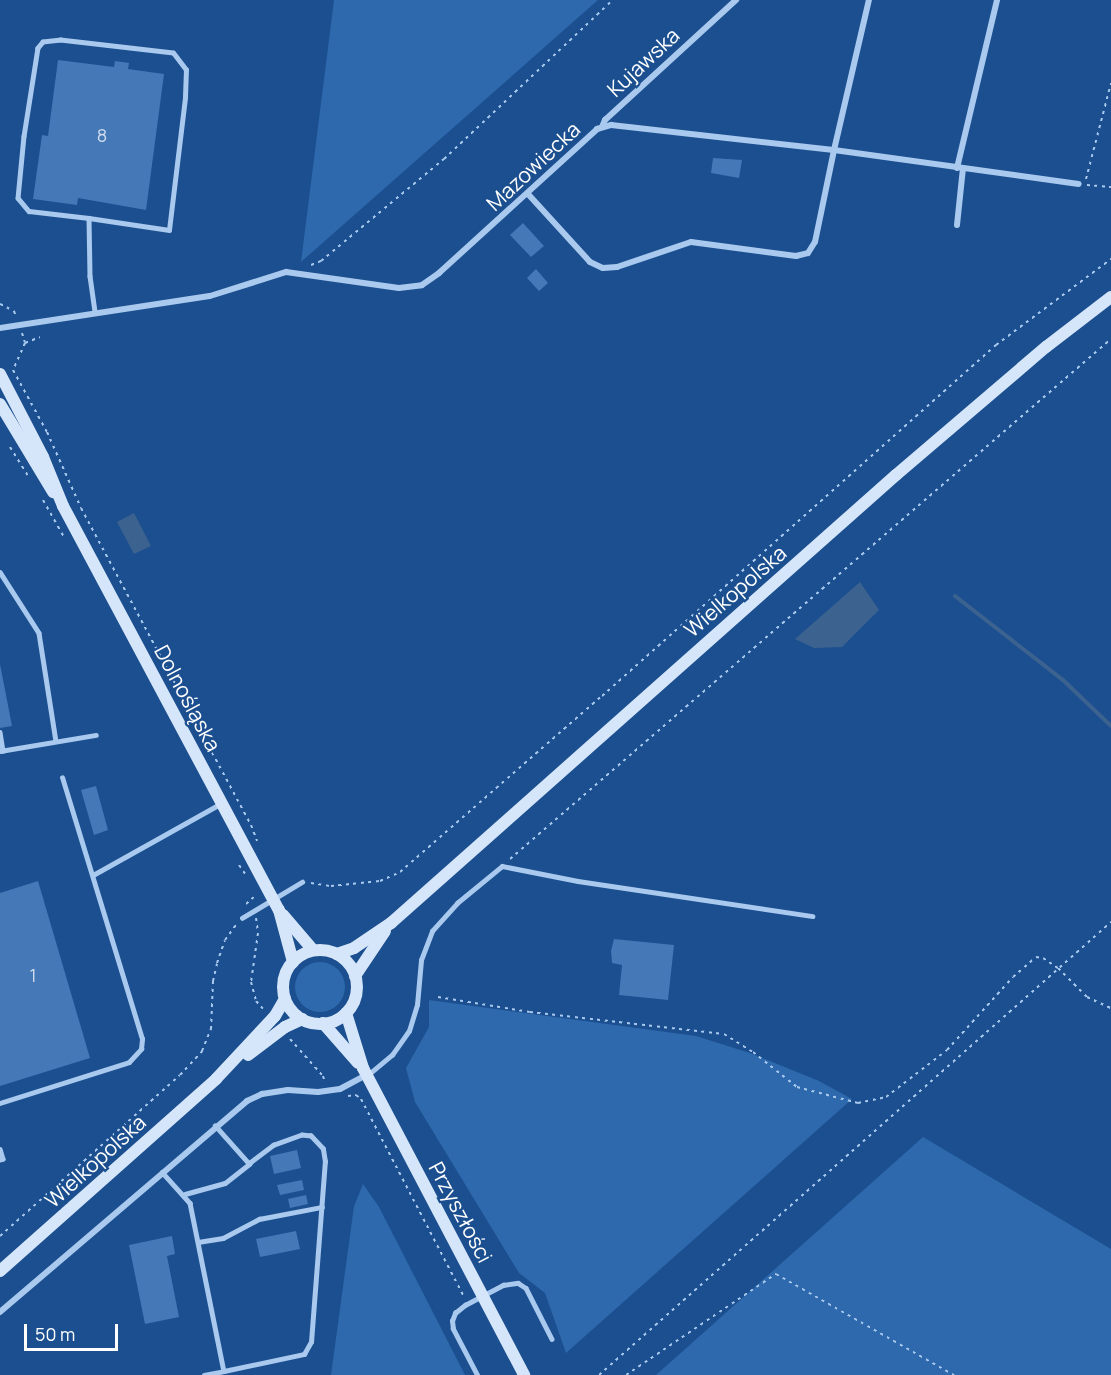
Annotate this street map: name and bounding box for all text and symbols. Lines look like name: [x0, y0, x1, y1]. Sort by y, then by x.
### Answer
street label: Kujawska: [602, 22, 684, 102]
street label: Mazowiecka: [481, 116, 585, 216]
house number: 8: [97, 124, 107, 146]
street label: Wielkopolska: [679, 540, 791, 642]
street label: Dolnośląska: [149, 640, 227, 756]
house number: 1: [29, 964, 37, 986]
street label: Wielkopolska: [39, 1109, 151, 1213]
street label: Przyszłości: [424, 1157, 498, 1267]
scale bar: [27, 1312, 122, 1350]
text: 50 m: [35, 1322, 75, 1346]

